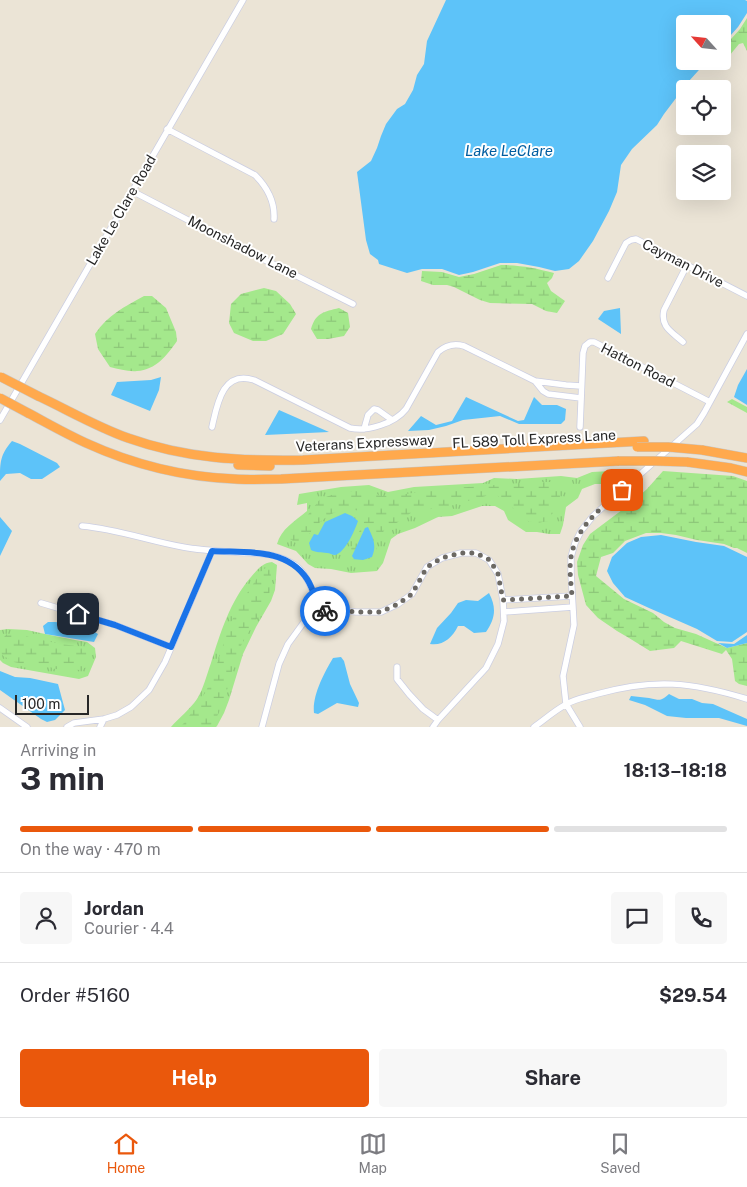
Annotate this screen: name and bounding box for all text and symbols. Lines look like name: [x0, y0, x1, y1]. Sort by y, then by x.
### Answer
north arrow: [676, 15, 731, 70]
map controls: [676, 15, 731, 200]
button: locate: [676, 80, 731, 135]
water label: Lake LeClare: [465, 142, 553, 159]
button: layers: [676, 145, 731, 200]
street label: Lake Le Clare Road: [83, 152, 159, 268]
street label: Moonshadow Lane: [185, 212, 301, 282]
street label: Cayman Drive: [640, 236, 726, 290]
street label: Hatton Road: [598, 340, 678, 390]
street label: FL 589 Toll Express Lane: [452, 427, 616, 451]
street label: Veterans Expressway: [295, 431, 435, 455]
pin: [601, 469, 643, 511]
icon: bag: [608, 476, 636, 504]
courier: [300, 586, 350, 636]
pin: [57, 593, 99, 635]
icon: bike: [311, 597, 339, 625]
icon: home: [64, 600, 92, 628]
scale bar: [15, 692, 89, 715]
text: 100 m: [22, 696, 60, 712]
text: Arriving in: [20, 741, 96, 760]
text: 18:13–18:18: [623, 759, 727, 781]
text: 3 min: [20, 760, 105, 797]
text: On the way · 470 m: [20, 840, 161, 859]
button: person: [20, 892, 72, 944]
button: chat: [611, 892, 663, 944]
button: phone: [675, 892, 727, 944]
text: Jordan: [84, 897, 144, 919]
text: Courier · 4.4: [84, 919, 174, 938]
text: Order #5160: [20, 984, 130, 1006]
text: $29.54: [659, 984, 727, 1006]
button: Help: [20, 1049, 369, 1107]
button: Share: [379, 1049, 727, 1107]
tab: Home: [107, 1130, 145, 1176]
tab: Map: [359, 1130, 387, 1176]
tab: Saved: [600, 1130, 640, 1176]

